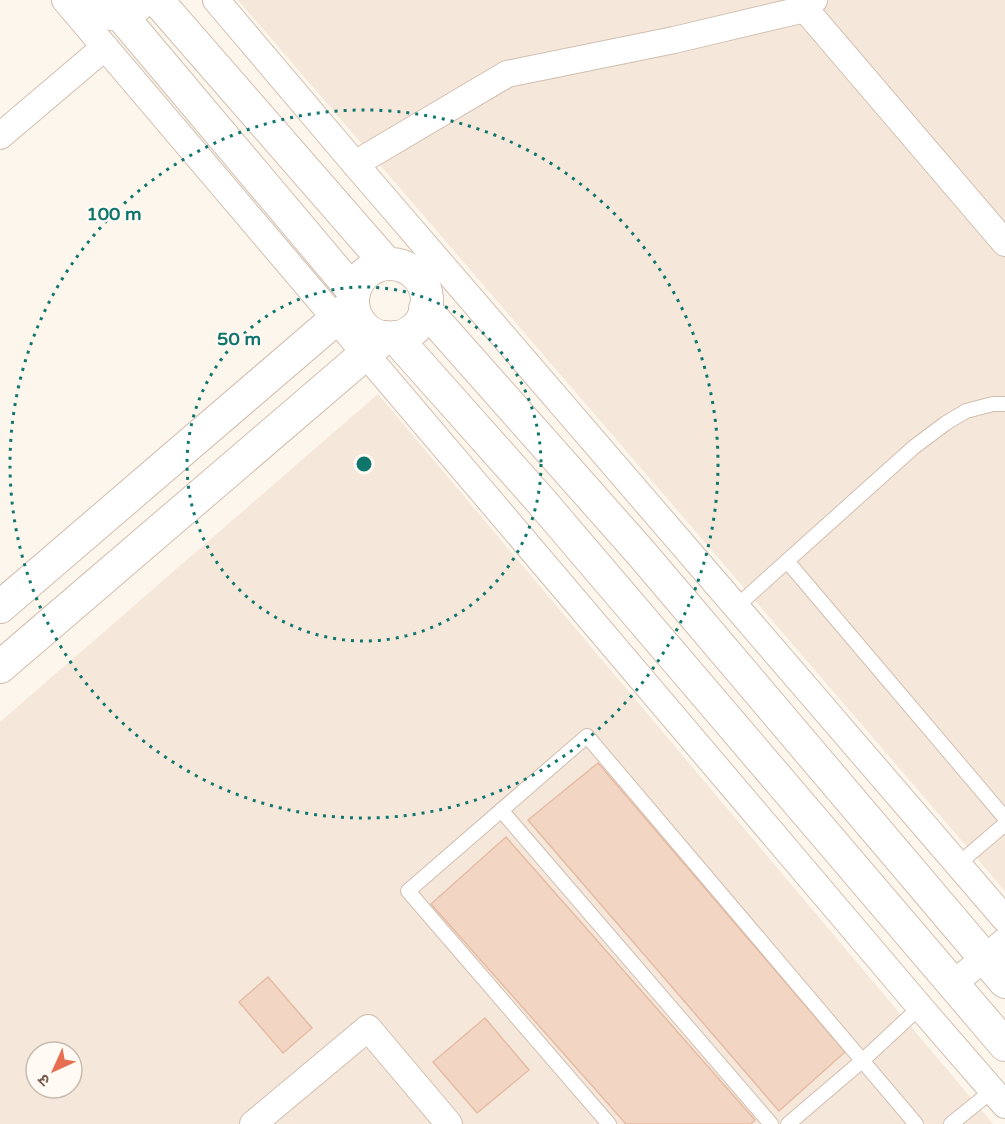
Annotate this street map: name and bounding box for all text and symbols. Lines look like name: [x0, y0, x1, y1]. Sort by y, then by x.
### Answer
text: 100 m: [86, 203, 142, 225]
text: 50 m: [217, 328, 261, 350]
centre of rings: [354, 454, 374, 474]
north arrow: [24, 1040, 84, 1100]
text: उ: [33, 1069, 54, 1090]

